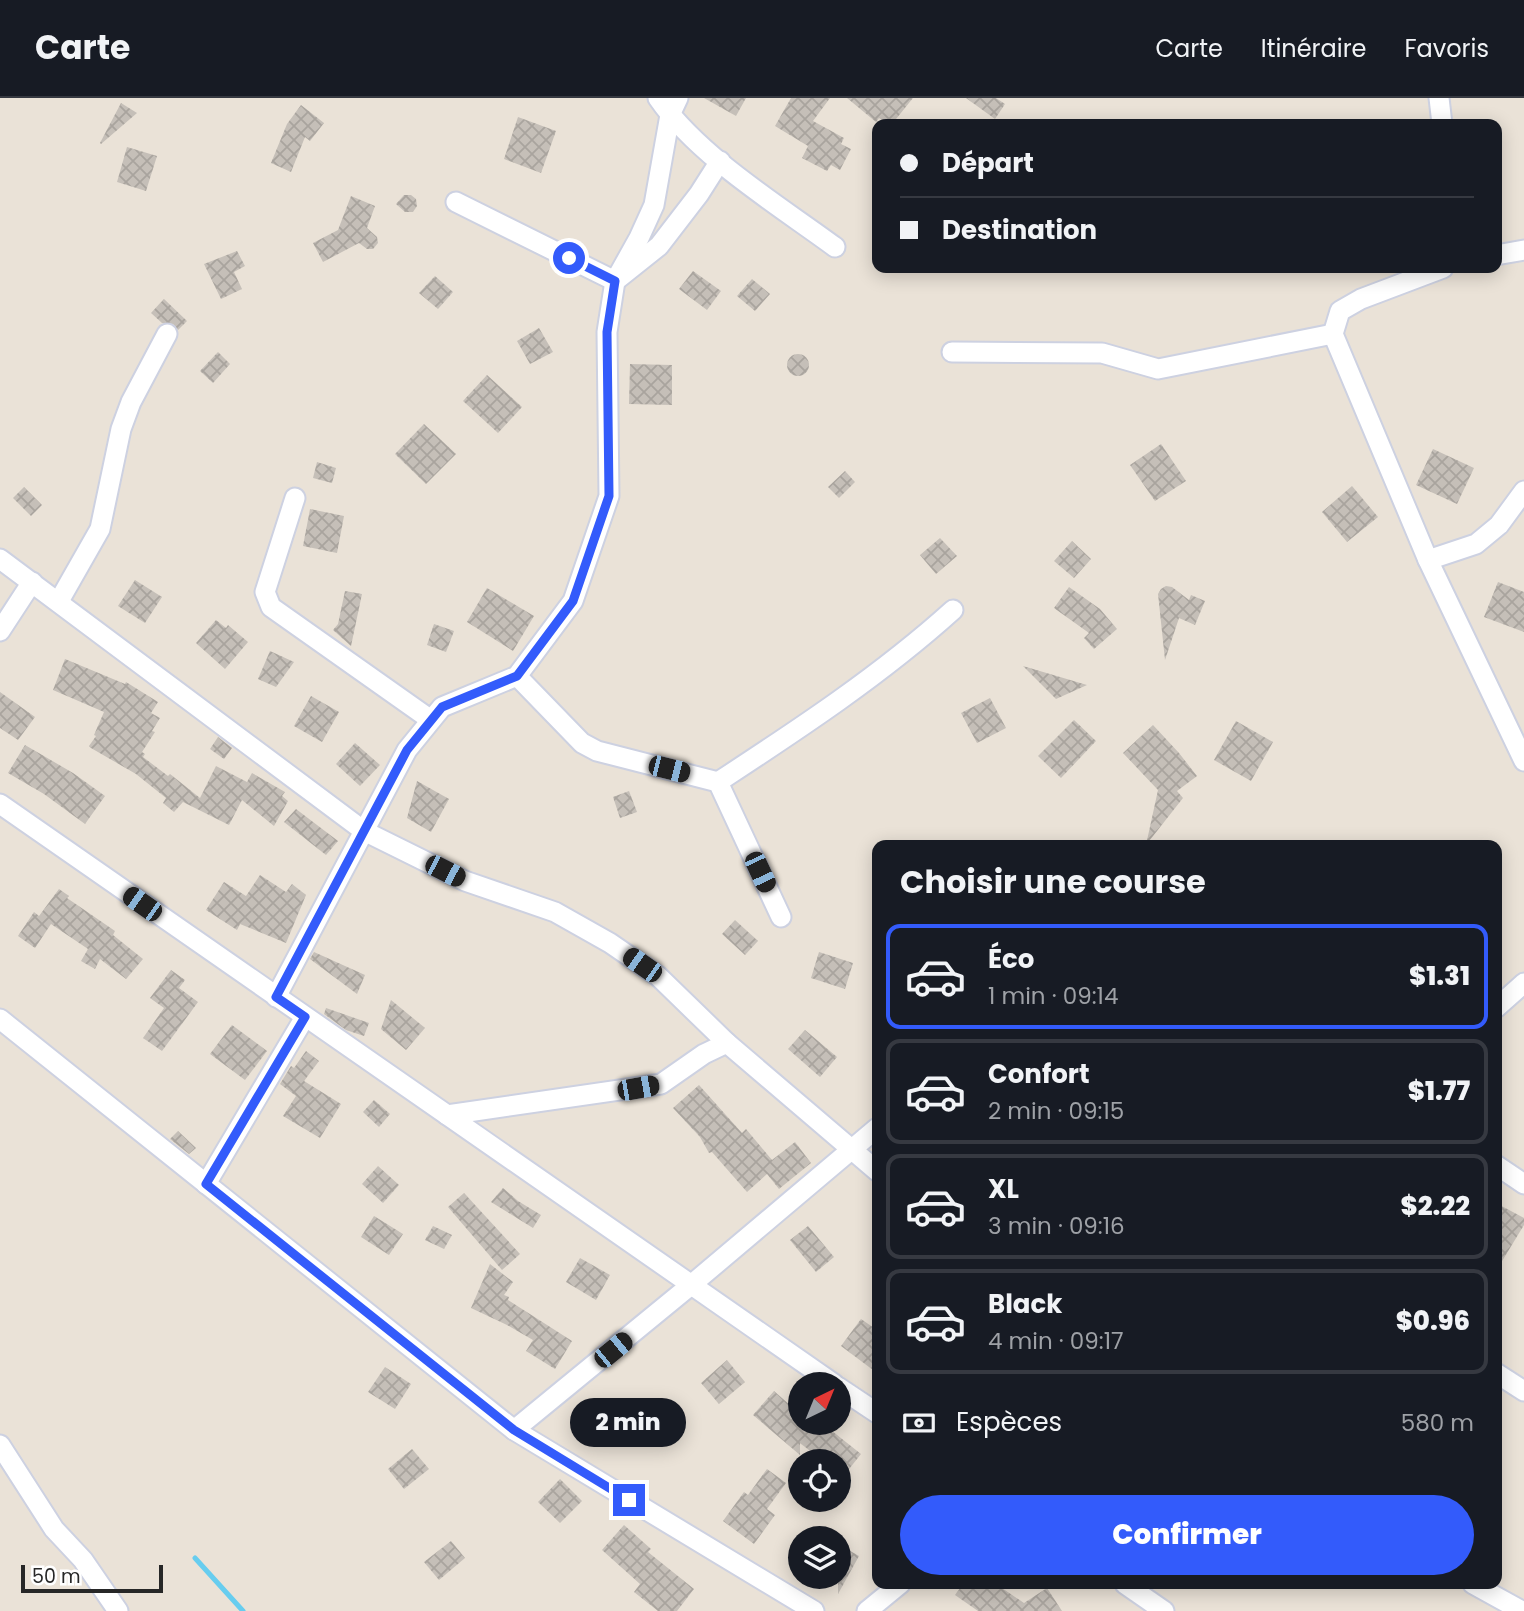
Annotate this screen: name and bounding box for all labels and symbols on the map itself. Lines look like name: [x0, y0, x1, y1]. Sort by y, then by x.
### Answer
route start: [553, 242, 585, 274]
car: [647, 754, 692, 784]
car: [742, 849, 779, 895]
car: [422, 852, 469, 890]
car: [119, 883, 166, 925]
car: [619, 944, 666, 986]
car: [616, 1074, 661, 1102]
car: [591, 1329, 636, 1371]
north arrow: [788, 1372, 850, 1435]
callout: 2 min: [571, 1398, 687, 1448]
route end: [613, 1484, 645, 1516]
scale bar: [21, 1562, 163, 1594]

